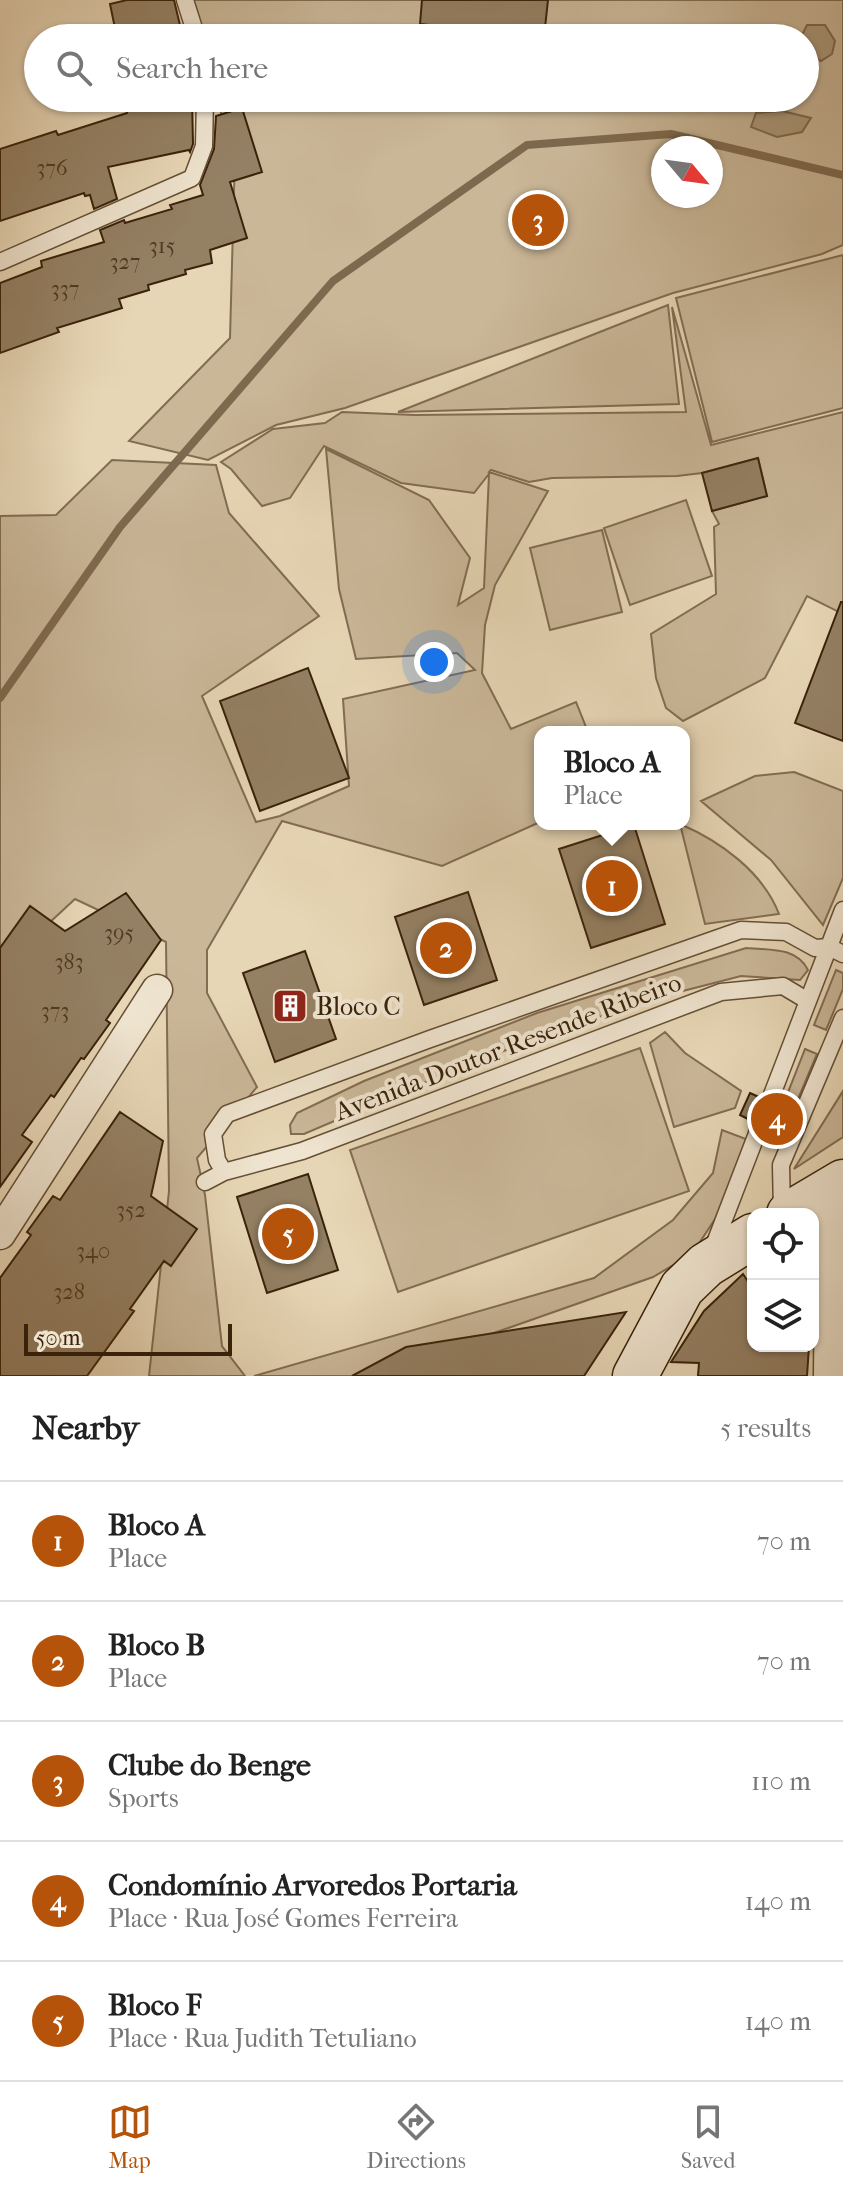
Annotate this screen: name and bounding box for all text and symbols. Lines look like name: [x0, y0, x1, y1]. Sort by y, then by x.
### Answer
search box: [24, 24, 819, 112]
icon: search: [52, 46, 96, 90]
text: Search here: [116, 51, 268, 86]
north arrow: [651, 136, 723, 208]
house number: 376: [36, 155, 68, 181]
pin: 3: [512, 190, 564, 250]
house number: 315: [149, 233, 175, 259]
house number: 327: [110, 249, 140, 275]
house number: 337: [51, 276, 79, 302]
your location: [414, 642, 454, 682]
popup: [534, 726, 690, 830]
text: Bloco A: [563, 745, 661, 780]
text: Place: [563, 780, 623, 811]
pin: 1: [586, 856, 638, 916]
pin: 2: [420, 918, 472, 978]
house number: 395: [104, 920, 134, 946]
house number: 383: [54, 949, 84, 975]
street label: Avenida Doutor Resende Ribeiro: [330, 967, 685, 1128]
building icon: Bloco C: [271, 987, 309, 1025]
place label: Bloco C: [316, 991, 401, 1022]
house number: 373: [41, 998, 69, 1024]
pin: 4: [751, 1089, 803, 1149]
house number: 352: [116, 1197, 146, 1223]
pin: 5: [262, 1204, 314, 1264]
map controls: [747, 1208, 819, 1352]
button: locate: [747, 1208, 819, 1280]
house number: 340: [76, 1238, 110, 1264]
house number: 328: [53, 1279, 85, 1305]
button: layers: [747, 1280, 819, 1352]
scale bar: [24, 1320, 232, 1356]
text: 50 m: [36, 1325, 81, 1351]
text: Nearby: [32, 1408, 139, 1448]
text: 5 results: [720, 1413, 811, 1444]
text: Bloco A: [108, 1508, 205, 1543]
text: 1: [53, 1526, 63, 1557]
text: 70 m: [757, 1526, 811, 1557]
text: Place: [108, 1543, 167, 1574]
text: Bloco B: [108, 1628, 205, 1663]
text: 2: [51, 1646, 65, 1677]
text: 70 m: [757, 1646, 811, 1677]
text: Place: [108, 1663, 167, 1694]
text: Clube do Benge: [108, 1748, 311, 1783]
text: 3: [53, 1766, 63, 1797]
text: 110 m: [751, 1766, 811, 1797]
text: Sports: [108, 1783, 179, 1814]
text: Condomínio Arvoredos Portaria: [108, 1868, 517, 1903]
text: 4: [50, 1886, 66, 1917]
text: 140 m: [745, 1886, 811, 1917]
text: Place · Rua José Gomes Ferreira: [108, 1903, 458, 1934]
text: Bloco F: [108, 1988, 202, 2023]
text: 5: [52, 2006, 64, 2037]
text: 140 m: [745, 2006, 811, 2037]
text: Place · Rua Judith Tetuliano: [108, 2023, 417, 2054]
tab: Map: [108, 2100, 152, 2174]
tab: Directions: [367, 2100, 466, 2174]
tab: Saved: [681, 2100, 735, 2174]

